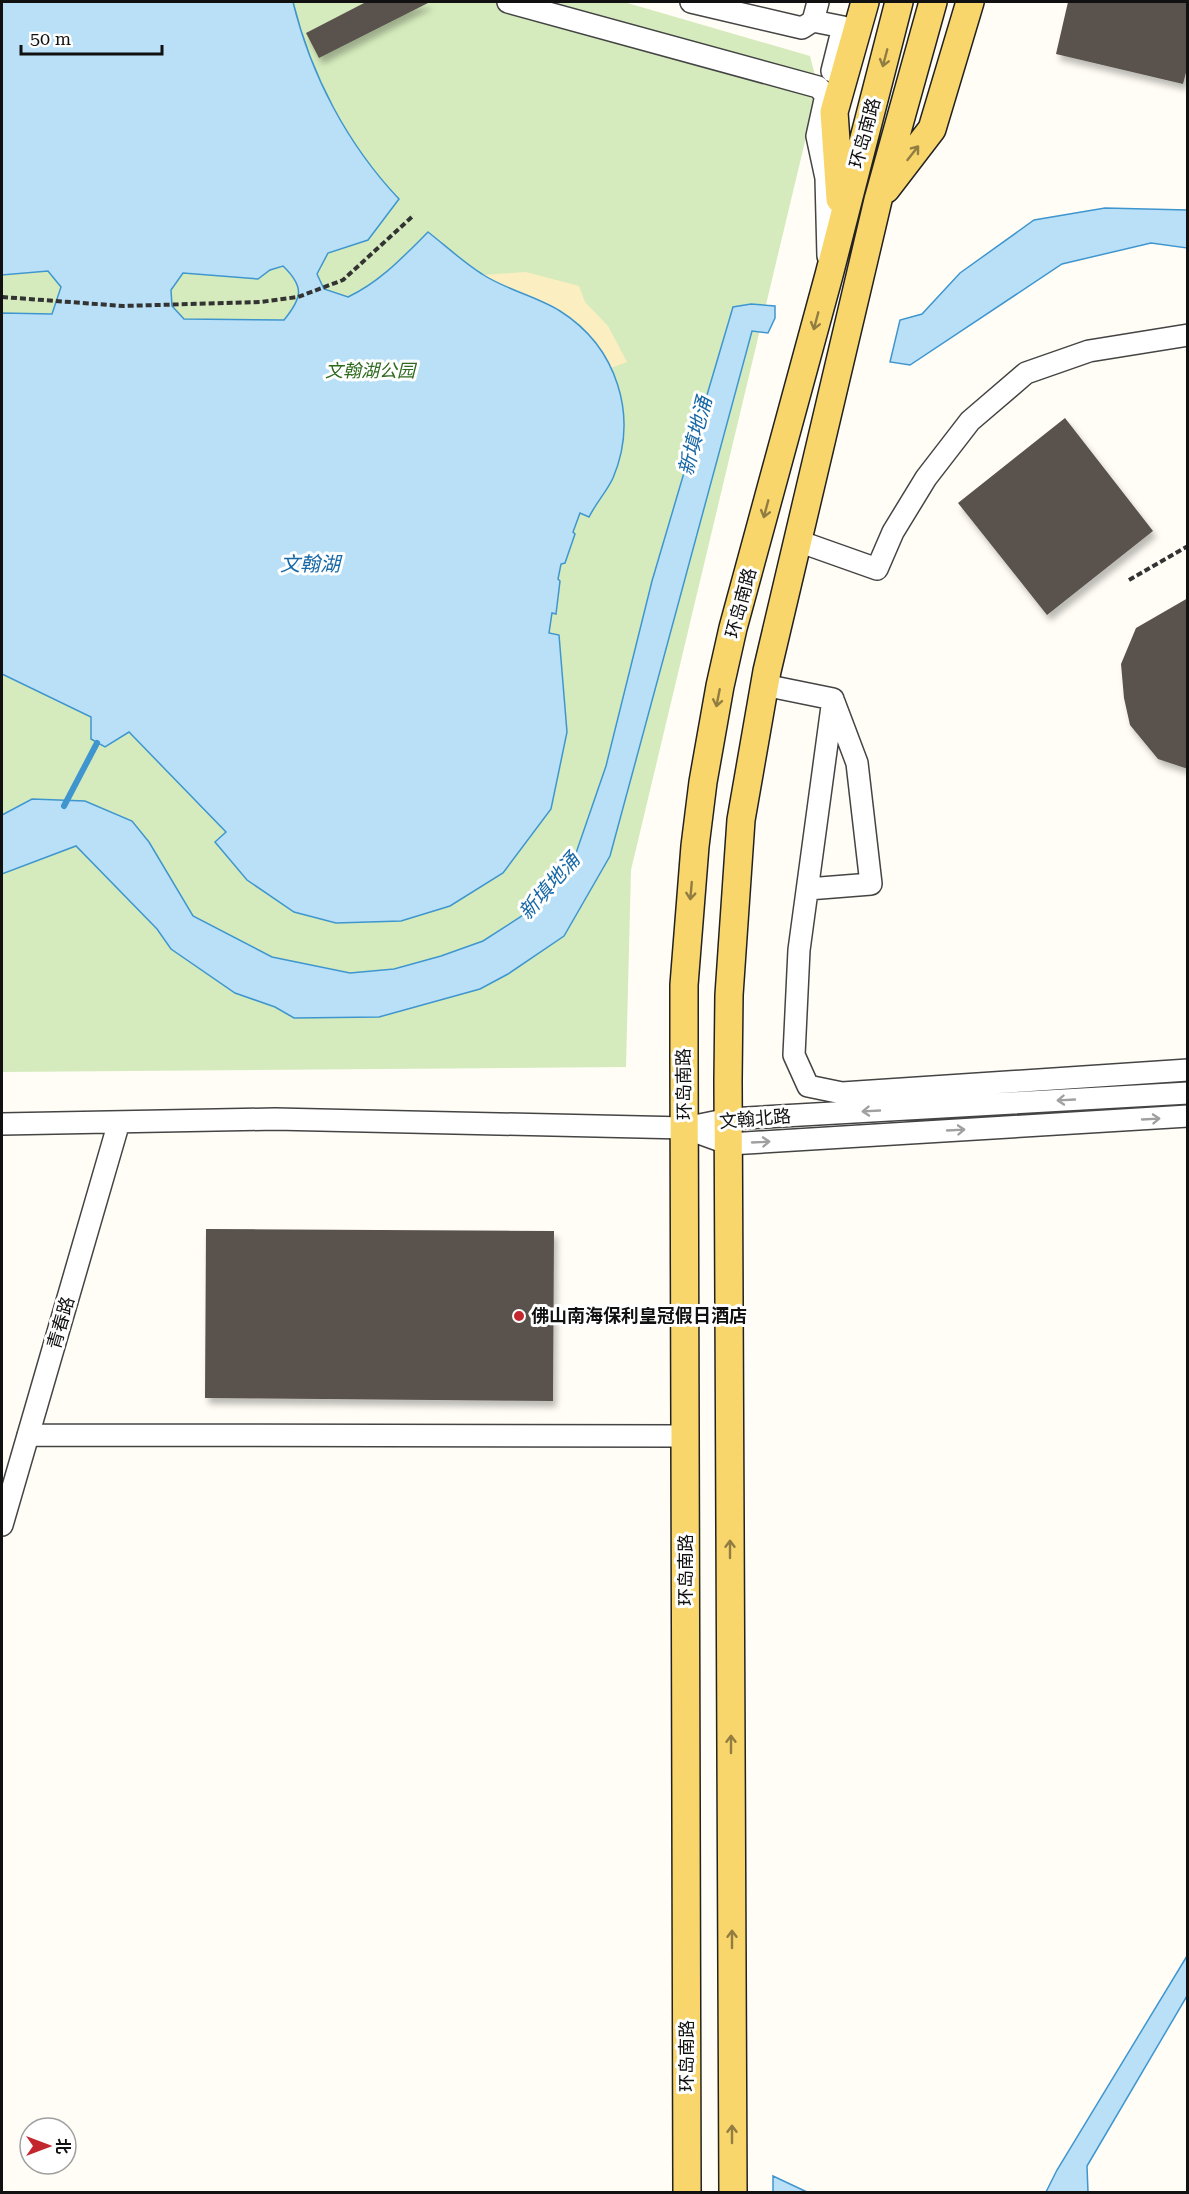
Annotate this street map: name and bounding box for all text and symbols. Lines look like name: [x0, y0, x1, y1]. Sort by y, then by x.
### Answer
scale bar: [21, 18, 162, 56]
text: 50 m: [30, 28, 71, 49]
one-way arrow: [878, 48, 890, 67]
street label: 环岛南路: [845, 95, 884, 170]
one-way arrow: [907, 146, 920, 162]
one-way arrow: [810, 311, 822, 330]
park label: 文翰湖公园: [325, 360, 418, 381]
water label: 新填地涌: [674, 392, 717, 478]
one-way arrow: [760, 500, 771, 519]
water label: 文翰湖: [280, 552, 343, 576]
street label: 环岛南路: [721, 565, 760, 640]
one-way arrow: [712, 688, 723, 708]
water label: 新填地涌: [514, 846, 586, 924]
one-way arrow: [685, 881, 696, 901]
street label: 环岛南路: [672, 1048, 695, 1120]
one-way arrow: [1057, 1095, 1077, 1106]
street label: 文翰北路: [718, 1105, 792, 1132]
one-way arrow: [862, 1105, 882, 1116]
one-way arrow: [1140, 1113, 1160, 1124]
one-way arrow: [946, 1125, 966, 1136]
one-way arrow: [751, 1136, 771, 1147]
street label: 青春路: [43, 1294, 78, 1352]
place label: 佛山南海保利皇冠假日酒店: [531, 1305, 747, 1326]
marker: 佛山南海保利皇冠假日酒店: [512, 1309, 526, 1323]
street label: 环岛南路: [675, 1534, 696, 1606]
one-way arrow: [724, 1540, 736, 1560]
one-way arrow: [725, 1735, 737, 1755]
one-way arrow: [726, 1930, 738, 1950]
street label: 环岛南路: [676, 2020, 697, 2092]
north arrow: [18, 2116, 78, 2176]
one-way arrow: [726, 2125, 738, 2145]
text: 北: [53, 2138, 72, 2154]

